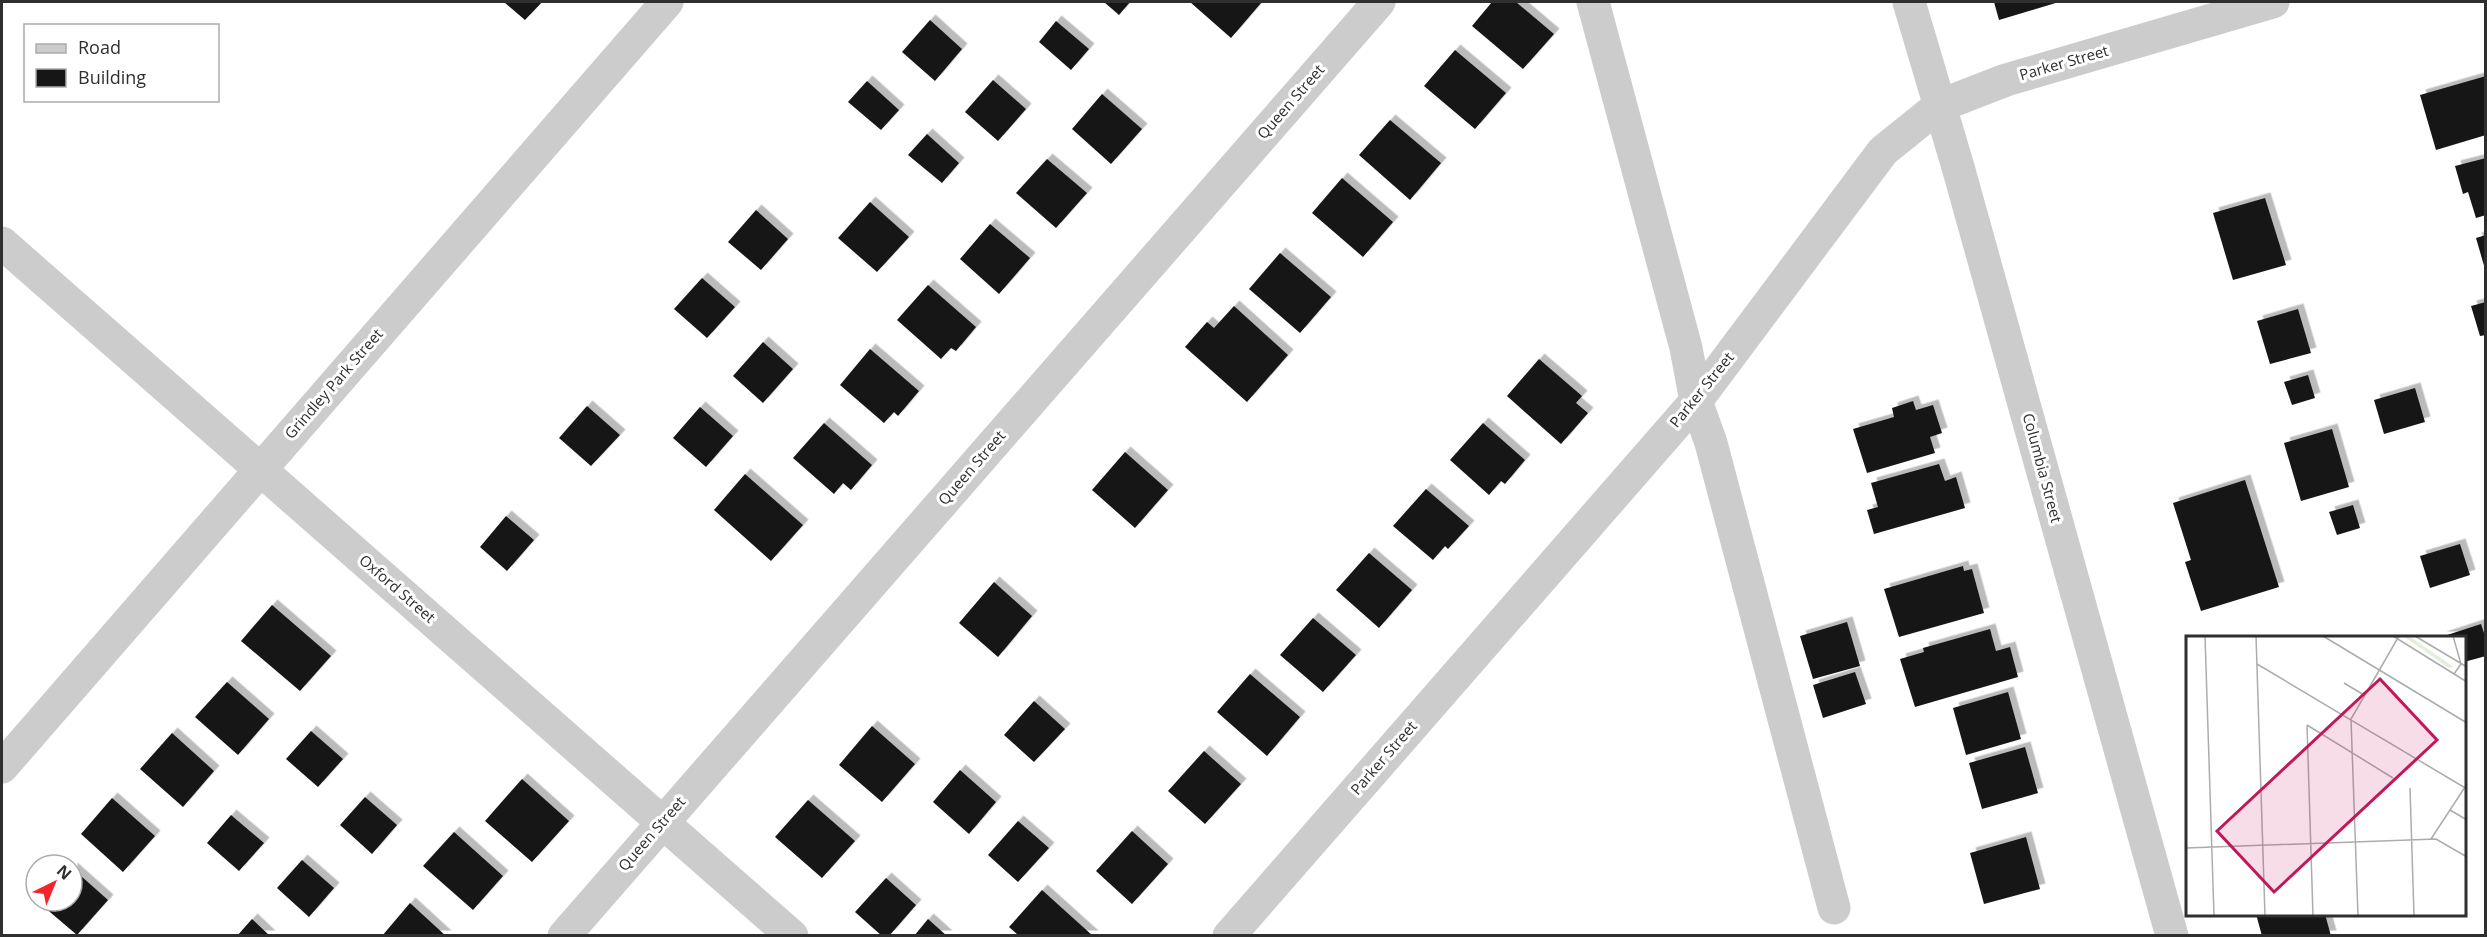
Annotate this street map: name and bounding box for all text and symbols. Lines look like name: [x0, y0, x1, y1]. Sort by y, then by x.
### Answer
legend: [24, 24, 219, 102]
text: Road: [78, 35, 121, 59]
street label: Parker Street: [2017, 40, 2111, 84]
street label: Queen Street: [1252, 60, 1328, 143]
text: Building: [78, 65, 146, 89]
street label: Grindley Park Street: [280, 324, 387, 443]
street label: Parker Street: [1665, 347, 1738, 431]
street label: Columbia Street: [2019, 411, 2067, 525]
street label: Queen Street: [933, 426, 1009, 509]
street label: Oxford Street: [355, 550, 440, 627]
inset map: [2186, 636, 2466, 916]
street label: Parker Street: [1346, 716, 1421, 799]
street label: Queen Street: [613, 792, 689, 875]
north arrow: [24, 853, 84, 913]
text: N: [52, 860, 76, 885]

